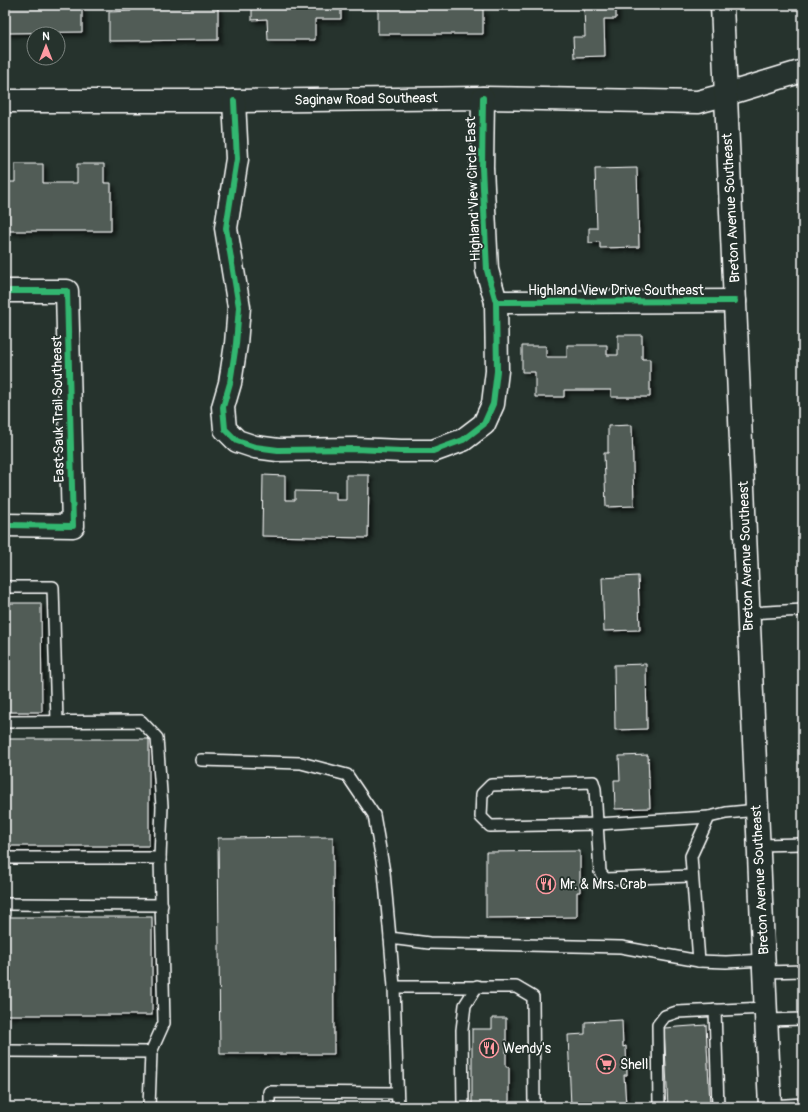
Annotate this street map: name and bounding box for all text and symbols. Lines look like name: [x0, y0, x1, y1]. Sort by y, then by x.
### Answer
north arrow: [26, 26, 66, 66]
text: N: [42, 30, 50, 43]
street label: Saginaw Road Southeast: [294, 89, 438, 109]
street label: Highland View Circle East: [462, 116, 484, 262]
street label: Breton Avenue Southeast: [719, 132, 743, 283]
street label: Highland View Drive Southeast: [528, 282, 704, 299]
street label: East Sauk Trail Southeast: [48, 335, 68, 483]
street label: Breton Avenue Southeast: [735, 480, 757, 631]
street label: Breton Avenue Southeast: [748, 804, 772, 955]
restaurant icon: Mr. & Mrs. Crab: [535, 873, 557, 895]
place label: Mr. & Mrs. Crab: [560, 876, 647, 893]
restaurant icon: Wendy's: [478, 1037, 500, 1059]
place label: Wendy's: [503, 1040, 552, 1057]
supermarket icon: Shell: [595, 1053, 617, 1075]
place label: Shell: [620, 1056, 648, 1073]

